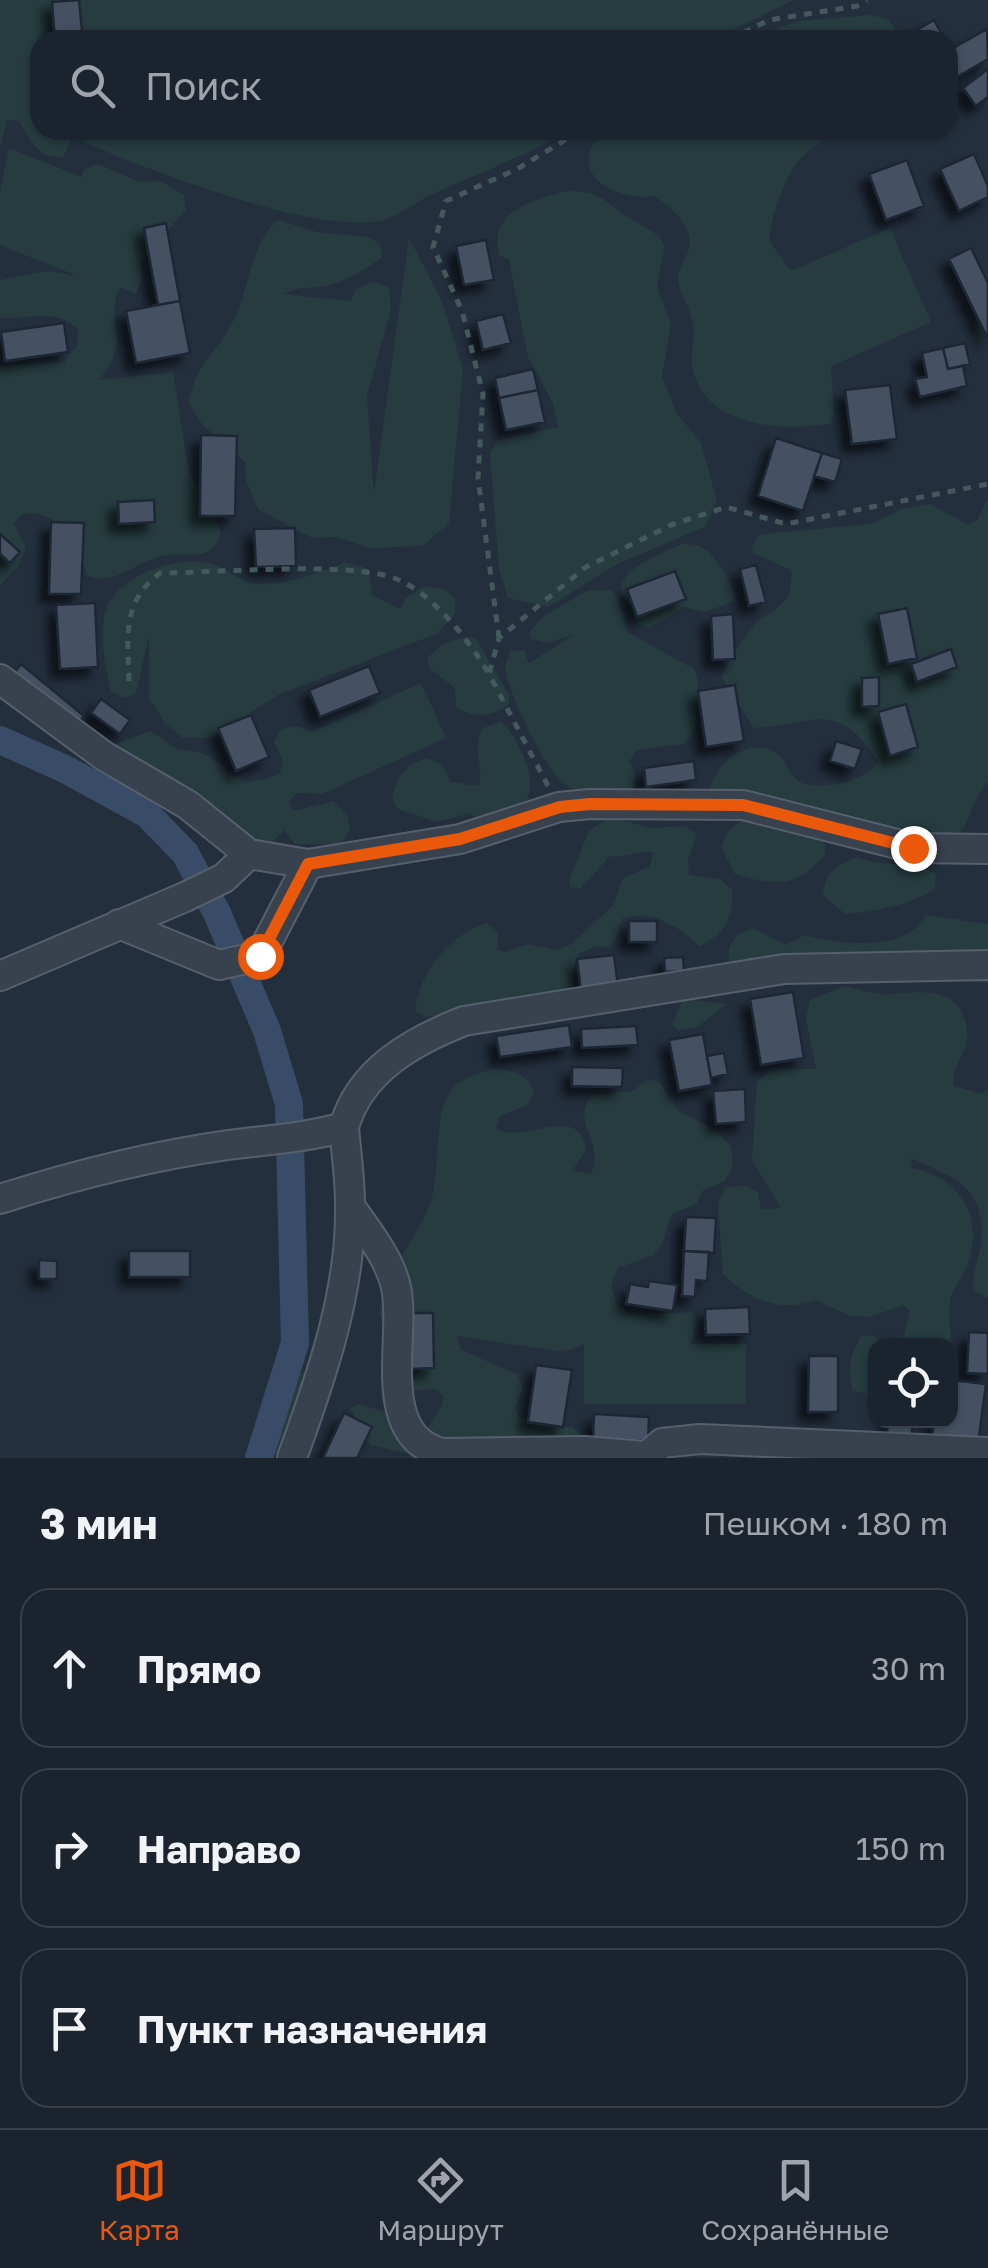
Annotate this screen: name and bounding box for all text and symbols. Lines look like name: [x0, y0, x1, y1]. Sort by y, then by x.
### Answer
search box: [30, 30, 958, 140]
icon: search: [65, 58, 120, 113]
text: Поиск: [145, 63, 262, 108]
route end: [891, 826, 937, 872]
route start: [238, 934, 284, 980]
map controls: [868, 1338, 958, 1428]
button: locate: [868, 1338, 958, 1428]
text: 3 мин: [40, 1498, 158, 1548]
text: Пешком · 180 m: [703, 1504, 948, 1542]
icon: ahead: [42, 1641, 97, 1696]
text: Прямо: [137, 1646, 261, 1691]
text: 30 m: [871, 1649, 946, 1687]
icon: right: [42, 1821, 97, 1876]
text: Направо: [137, 1826, 301, 1871]
text: 150 m: [856, 1829, 946, 1867]
icon: arrive: [42, 2001, 97, 2056]
text: Пункт назначения: [137, 2006, 487, 2051]
tab: Карта: [99, 2153, 180, 2246]
tab: Маршрут: [377, 2153, 504, 2246]
tab: Сохранённые: [701, 2153, 889, 2246]

